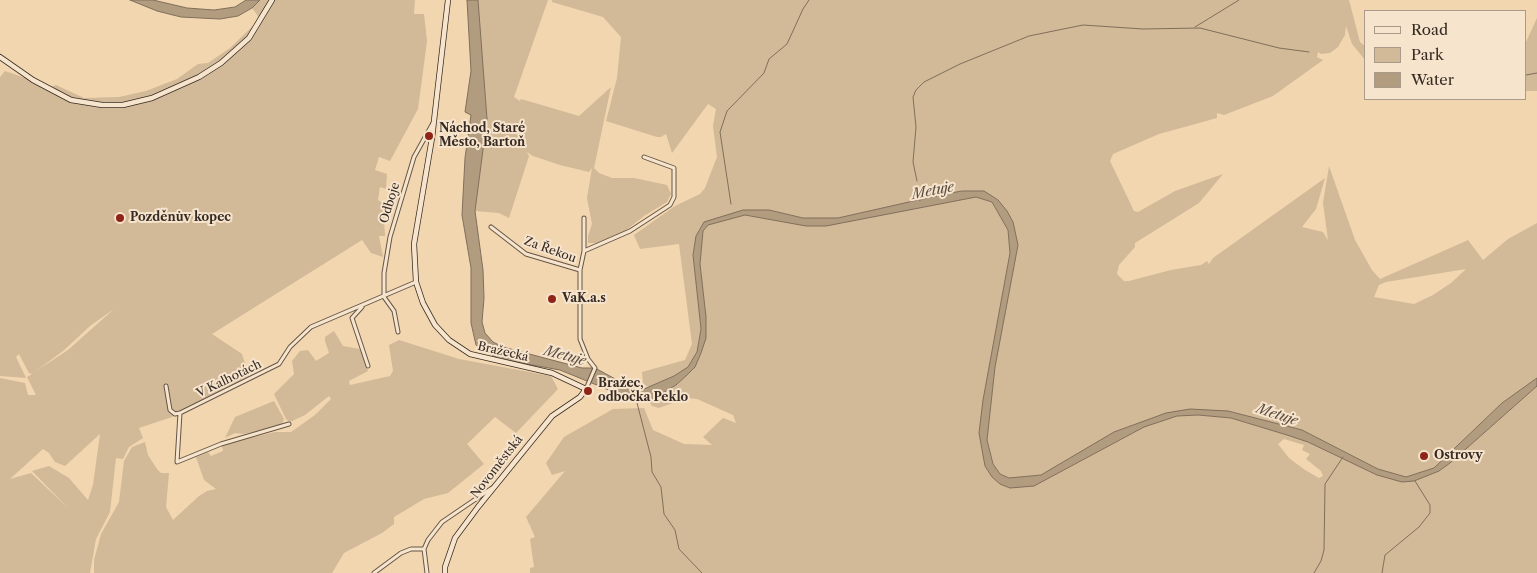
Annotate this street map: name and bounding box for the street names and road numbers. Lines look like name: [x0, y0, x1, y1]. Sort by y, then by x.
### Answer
street label: Odboje: [377, 181, 403, 225]
street label: Za Řekou: [522, 234, 578, 266]
street label: Bražecká: [476, 339, 530, 365]
street label: V Kalhotách: [194, 357, 264, 401]
street label: Novoměstská: [468, 433, 526, 501]

